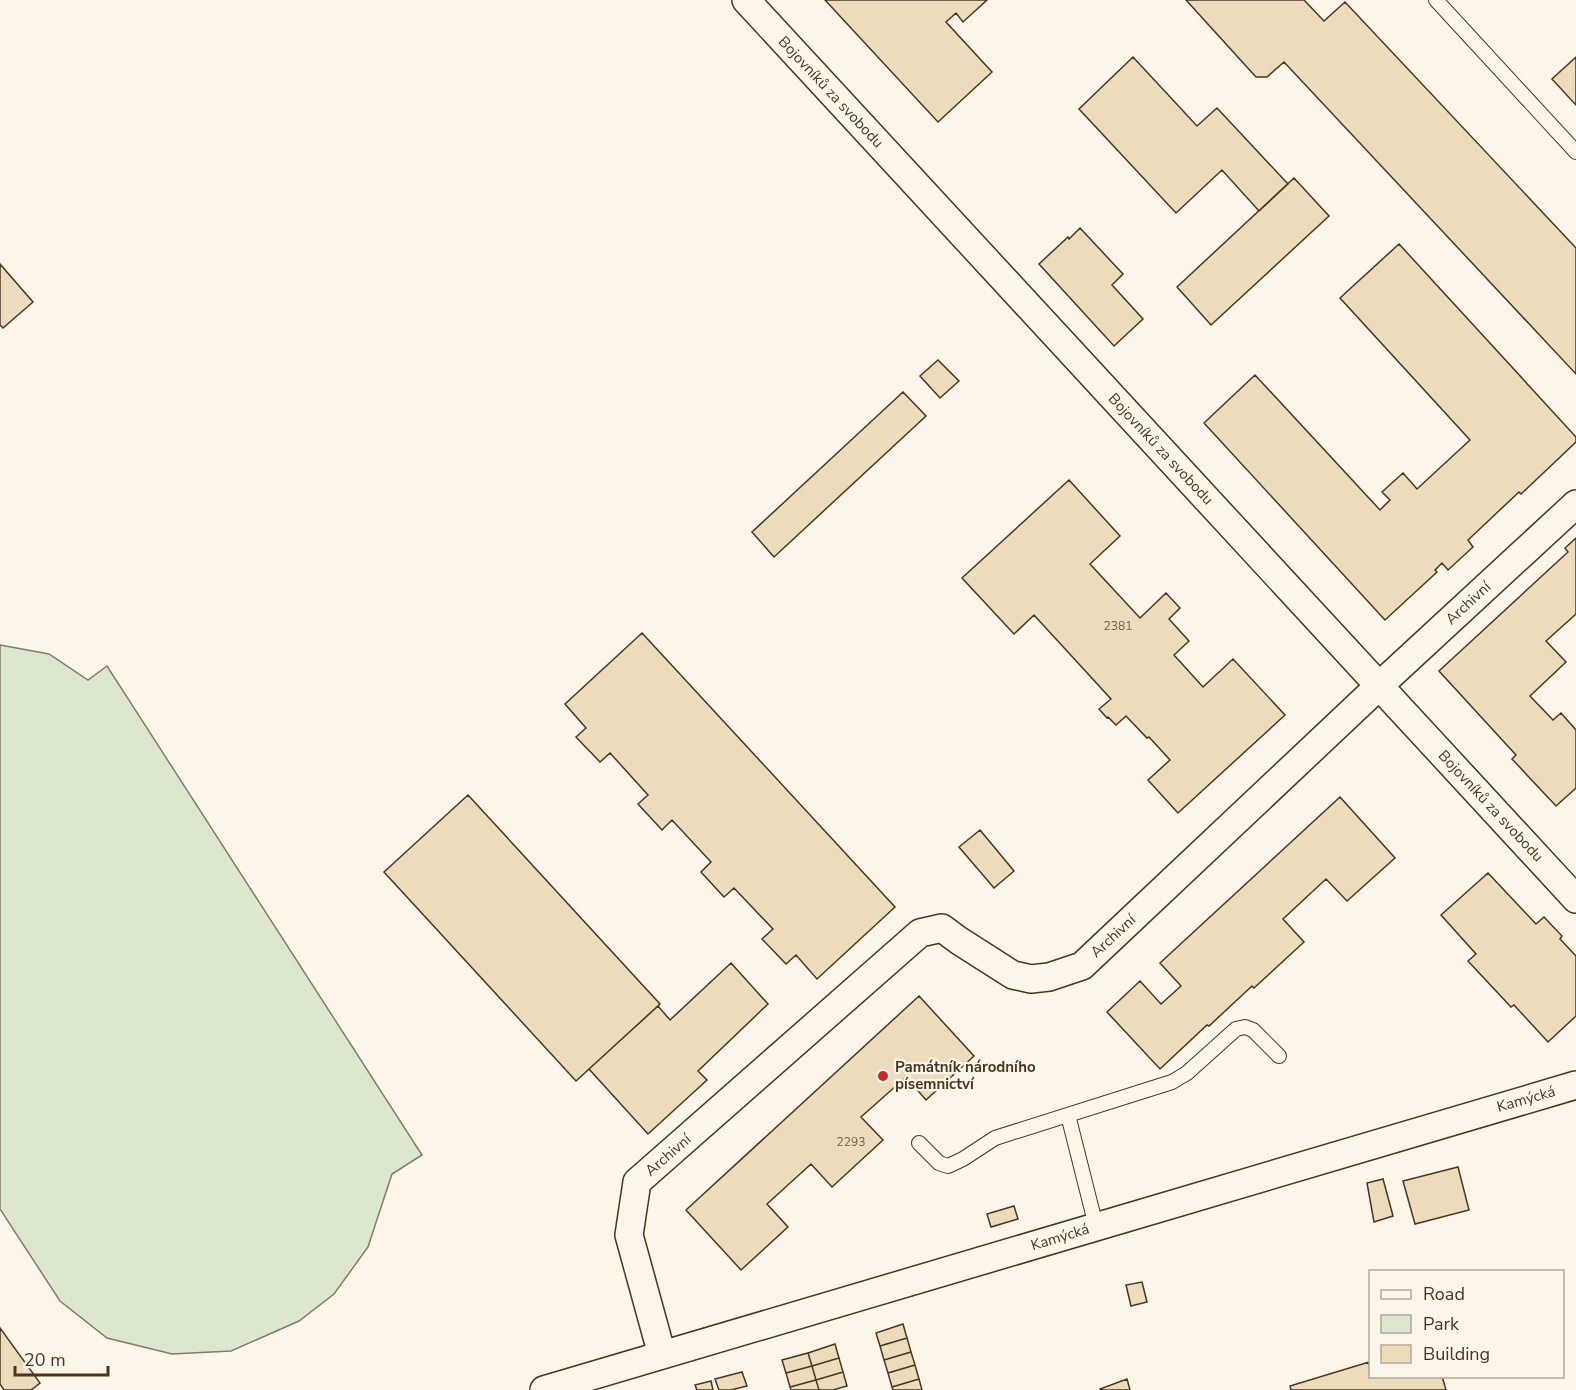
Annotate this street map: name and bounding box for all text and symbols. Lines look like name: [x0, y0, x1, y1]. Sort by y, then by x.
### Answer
street label: Bojovníků za svobodu: [774, 32, 888, 152]
street label: Bojovníků za svobodu: [1104, 389, 1218, 509]
street label: Archivní: [1441, 576, 1496, 629]
house number: 2381: [1104, 618, 1132, 634]
street label: Bojovníků za svobodu: [1434, 746, 1548, 866]
street label: Archivní: [1086, 909, 1141, 962]
place label: Památník národního písemnictví: [895, 1057, 1036, 1094]
marker: Památník národního písemnictví: [876, 1069, 890, 1083]
street label: Kamýcká: [1494, 1081, 1558, 1117]
street label: Archivní: [641, 1128, 696, 1181]
house number: 2293: [837, 1134, 865, 1150]
street label: Kamýcká: [1028, 1219, 1092, 1255]
legend: [1369, 1270, 1564, 1378]
text: Road: [1423, 1282, 1465, 1306]
text: Park: [1423, 1312, 1460, 1336]
scale bar: [15, 1339, 108, 1377]
text: Building: [1423, 1342, 1490, 1366]
text: 20 m: [24, 1348, 66, 1372]

